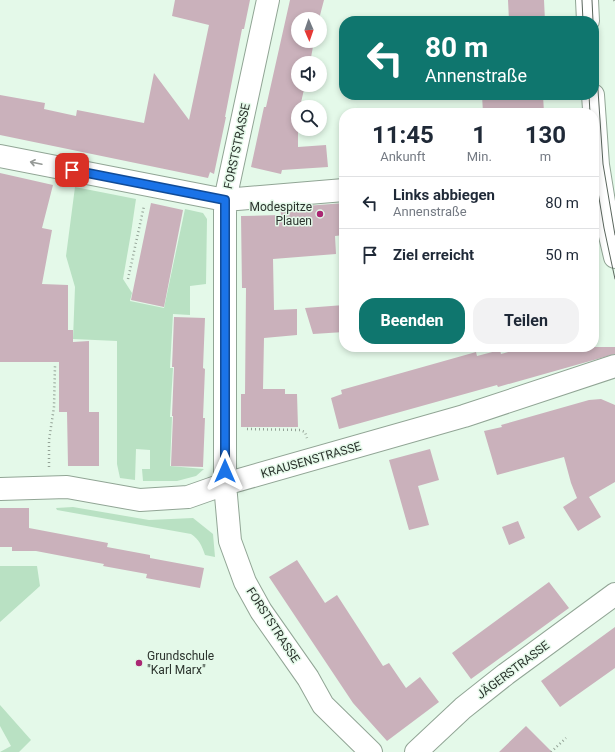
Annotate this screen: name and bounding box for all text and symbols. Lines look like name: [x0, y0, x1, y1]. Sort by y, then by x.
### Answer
north arrow: [291, 12, 327, 48]
map controls: [291, 12, 327, 136]
text: 80 m: [425, 31, 488, 64]
icon: left: [359, 32, 411, 84]
button: sound: [291, 56, 327, 92]
text: Annenstraße: [425, 65, 527, 86]
button: search: [291, 100, 327, 136]
street label: FORSTSTRASSE: [221, 102, 253, 190]
text: 11:45: [372, 121, 434, 149]
text: 1: [472, 121, 486, 149]
text: 130: [525, 121, 566, 149]
text: Ankunft: [380, 149, 426, 164]
text: Min.: [467, 149, 492, 164]
text: m: [540, 149, 551, 164]
pin: [55, 153, 89, 187]
one-way arrow: [29, 158, 42, 166]
icon: arrive: [61, 159, 83, 181]
text: Links abbiegen: [393, 186, 495, 204]
icon: left: [359, 192, 381, 214]
text: 80 m: [545, 194, 579, 212]
place label: Modespitze Plauen: [250, 200, 312, 228]
text: Annenstraße: [393, 204, 467, 219]
marker: Modespitze Plauen: [315, 209, 325, 219]
icon: arrive: [359, 244, 381, 266]
text: Ziel erreicht: [393, 246, 474, 264]
text: 50 m: [545, 246, 579, 264]
button: Beenden: [359, 298, 465, 344]
button: Teilen: [473, 298, 579, 344]
street label: KRAUSENSTRASSE: [259, 439, 363, 481]
position arrow: [204, 450, 246, 492]
street label: FORSTSTRASSE: [243, 585, 303, 665]
street label: JÄGERSTRASSE: [473, 637, 552, 702]
place label: Grundschule "Karl Marx": [147, 649, 214, 677]
marker: Grundschule "Karl Marx": [134, 658, 144, 668]

